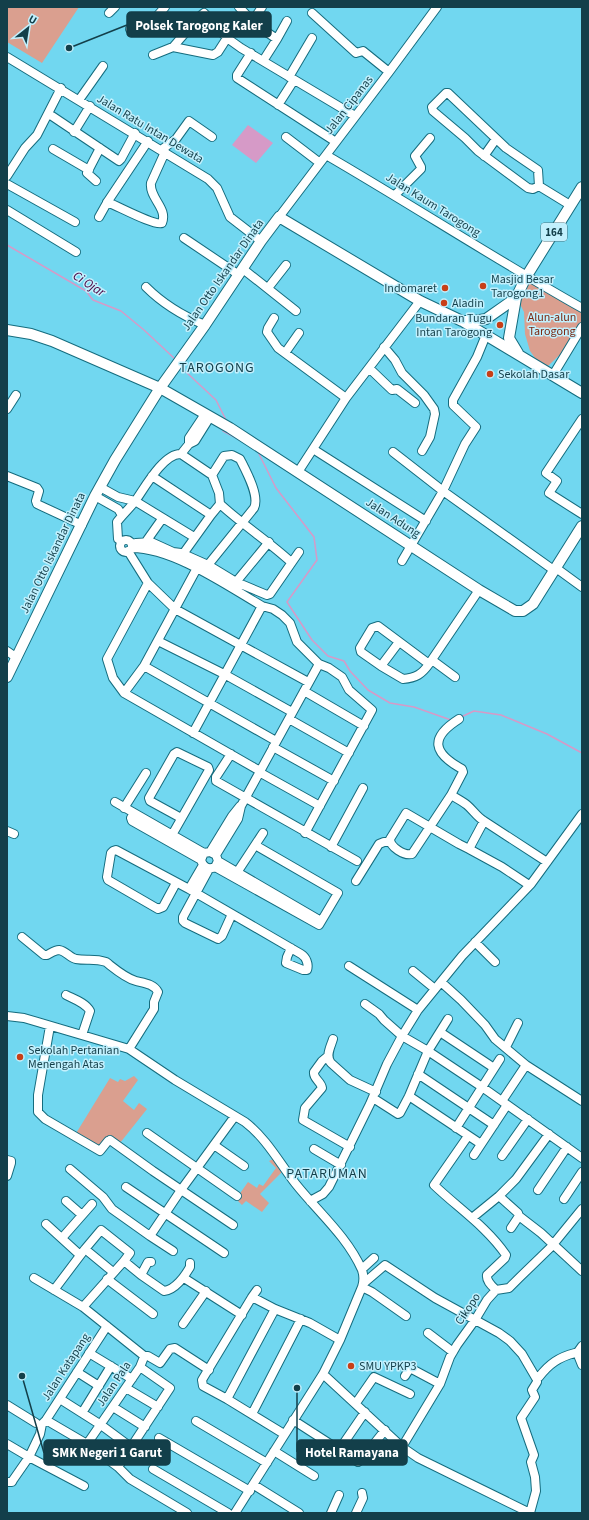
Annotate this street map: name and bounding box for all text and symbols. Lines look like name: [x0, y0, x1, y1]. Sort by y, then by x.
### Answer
north arrow: [8, 8, 48, 48]
text: U: [26, 11, 40, 28]
callout: Polsek Tarogong Kaler: [127, 12, 271, 37]
text: Polsek Tarogong Kaler: [135, 17, 264, 35]
street label: Jalan Cipanas: [321, 72, 377, 138]
street label: Jalan Ratu Intan Dewata: [93, 90, 207, 168]
street label: Jalan Kaum Tarogong: [382, 169, 484, 241]
street label: Jalan Otto Iskandar Dinata: [178, 216, 268, 334]
road number: 164: [541, 223, 567, 241]
water label: Ci Ojar: [69, 267, 109, 302]
place label: Masjid Besar Tarogong1: [491, 271, 555, 302]
place label: Indomaret: [384, 280, 437, 297]
marker: Masjid Besar Tarogong1: [478, 281, 488, 291]
marker: Indomaret: [440, 283, 450, 293]
place label: Aladin: [452, 295, 484, 312]
marker: Aladin: [439, 298, 449, 308]
park label: Alun-alun Tarogong: [528, 309, 576, 340]
place label: Bundaran Tugu Intan Tarogong: [415, 310, 492, 341]
marker: Bundaran Tugu Intan Tarogong: [495, 320, 505, 330]
district label: TAROGONG: [179, 358, 255, 378]
place label: Sekolah Dasar: [498, 366, 570, 383]
marker: Sekolah Dasar: [485, 369, 495, 379]
street label: Jalan Otto Iskandar Dinata: [16, 490, 90, 616]
street label: Jalan Adung: [362, 494, 424, 542]
place label: Sekolah Pertanian Menengah Atas: [28, 1042, 119, 1073]
marker: Sekolah Pertanian Menengah Atas: [15, 1052, 25, 1062]
district label: PATARUMAN: [286, 1164, 368, 1184]
street label: Cikopo: [451, 1290, 485, 1328]
street label: Jalan Katapang: [38, 1330, 94, 1404]
street label: Jalan Pala: [93, 1358, 135, 1410]
place label: SMU YPKP3: [359, 1358, 417, 1375]
marker: SMU YPKP3: [346, 1361, 356, 1371]
callout: SMK Negeri 1 Garut: [44, 1440, 170, 1465]
callout: Hotel Ramayana: [297, 1440, 407, 1465]
text: SMK Negeri 1 Garut: [52, 1444, 162, 1462]
text: Hotel Ramayana: [305, 1444, 399, 1462]

